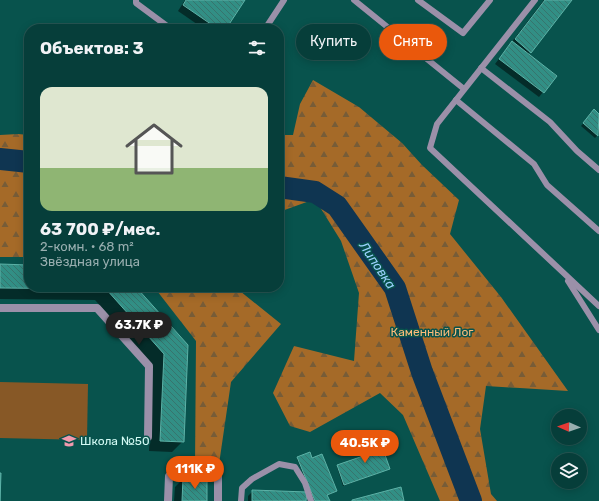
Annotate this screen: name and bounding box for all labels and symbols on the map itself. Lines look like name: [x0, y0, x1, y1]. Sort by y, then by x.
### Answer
water label: Липовка: [356, 238, 399, 292]
pin: 63.7K ₽: [102, 312, 176, 346]
park label: Каменный Лог: [390, 325, 474, 339]
north arrow: [551, 409, 587, 445]
pin: 40.5K ₽: [328, 430, 402, 464]
school or university icon: Школа №50: [61, 433, 77, 449]
place label: Школа №50: [80, 434, 150, 448]
pin: 111K ₽: [162, 456, 228, 490]

